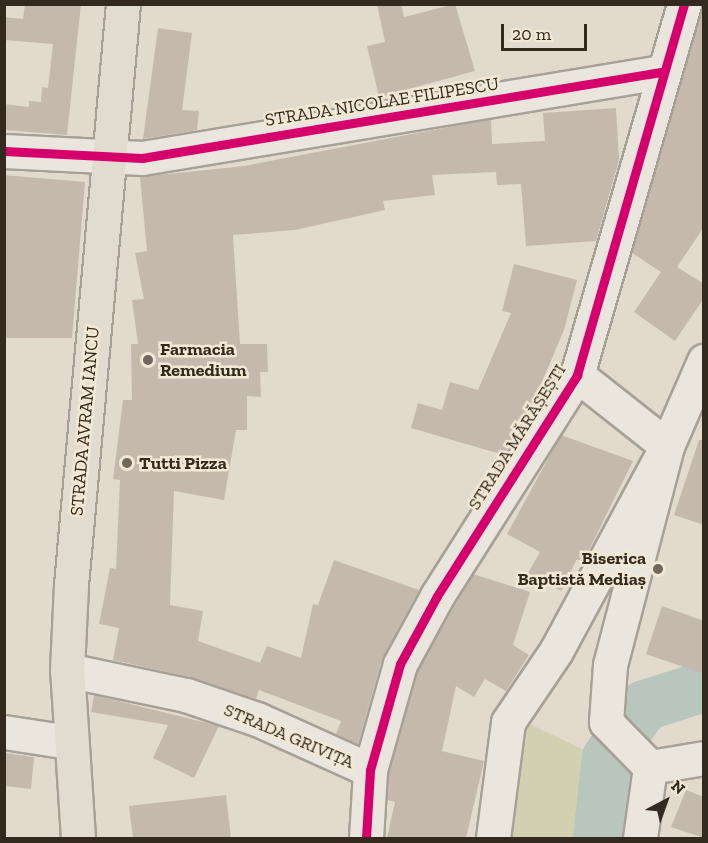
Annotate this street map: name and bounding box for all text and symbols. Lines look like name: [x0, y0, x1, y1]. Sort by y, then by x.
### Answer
scale bar: [504, 12, 590, 50]
text: 20 m: [512, 23, 551, 45]
street label: STRADA NICOLAE FILIPESCU: [263, 73, 501, 131]
street label: STRADA AVRAM IANCU: [66, 325, 104, 517]
place label: Farmacia Remedium: [160, 339, 246, 382]
marker: Farmacia Remedium: [141, 353, 155, 367]
street label: STRADA MĂRĂȘEȘTI: [463, 360, 571, 514]
place label: Tutti Pizza: [139, 452, 227, 474]
marker: Tutti Pizza: [120, 456, 134, 470]
place label: Biserica Baptistă Mediaș: [517, 548, 646, 590]
marker: Biserica Baptistă Mediaș: [651, 562, 665, 576]
street label: STRADA GRIVIȚA: [220, 699, 358, 773]
north arrow: [636, 771, 696, 831]
text: N: [667, 776, 689, 798]

